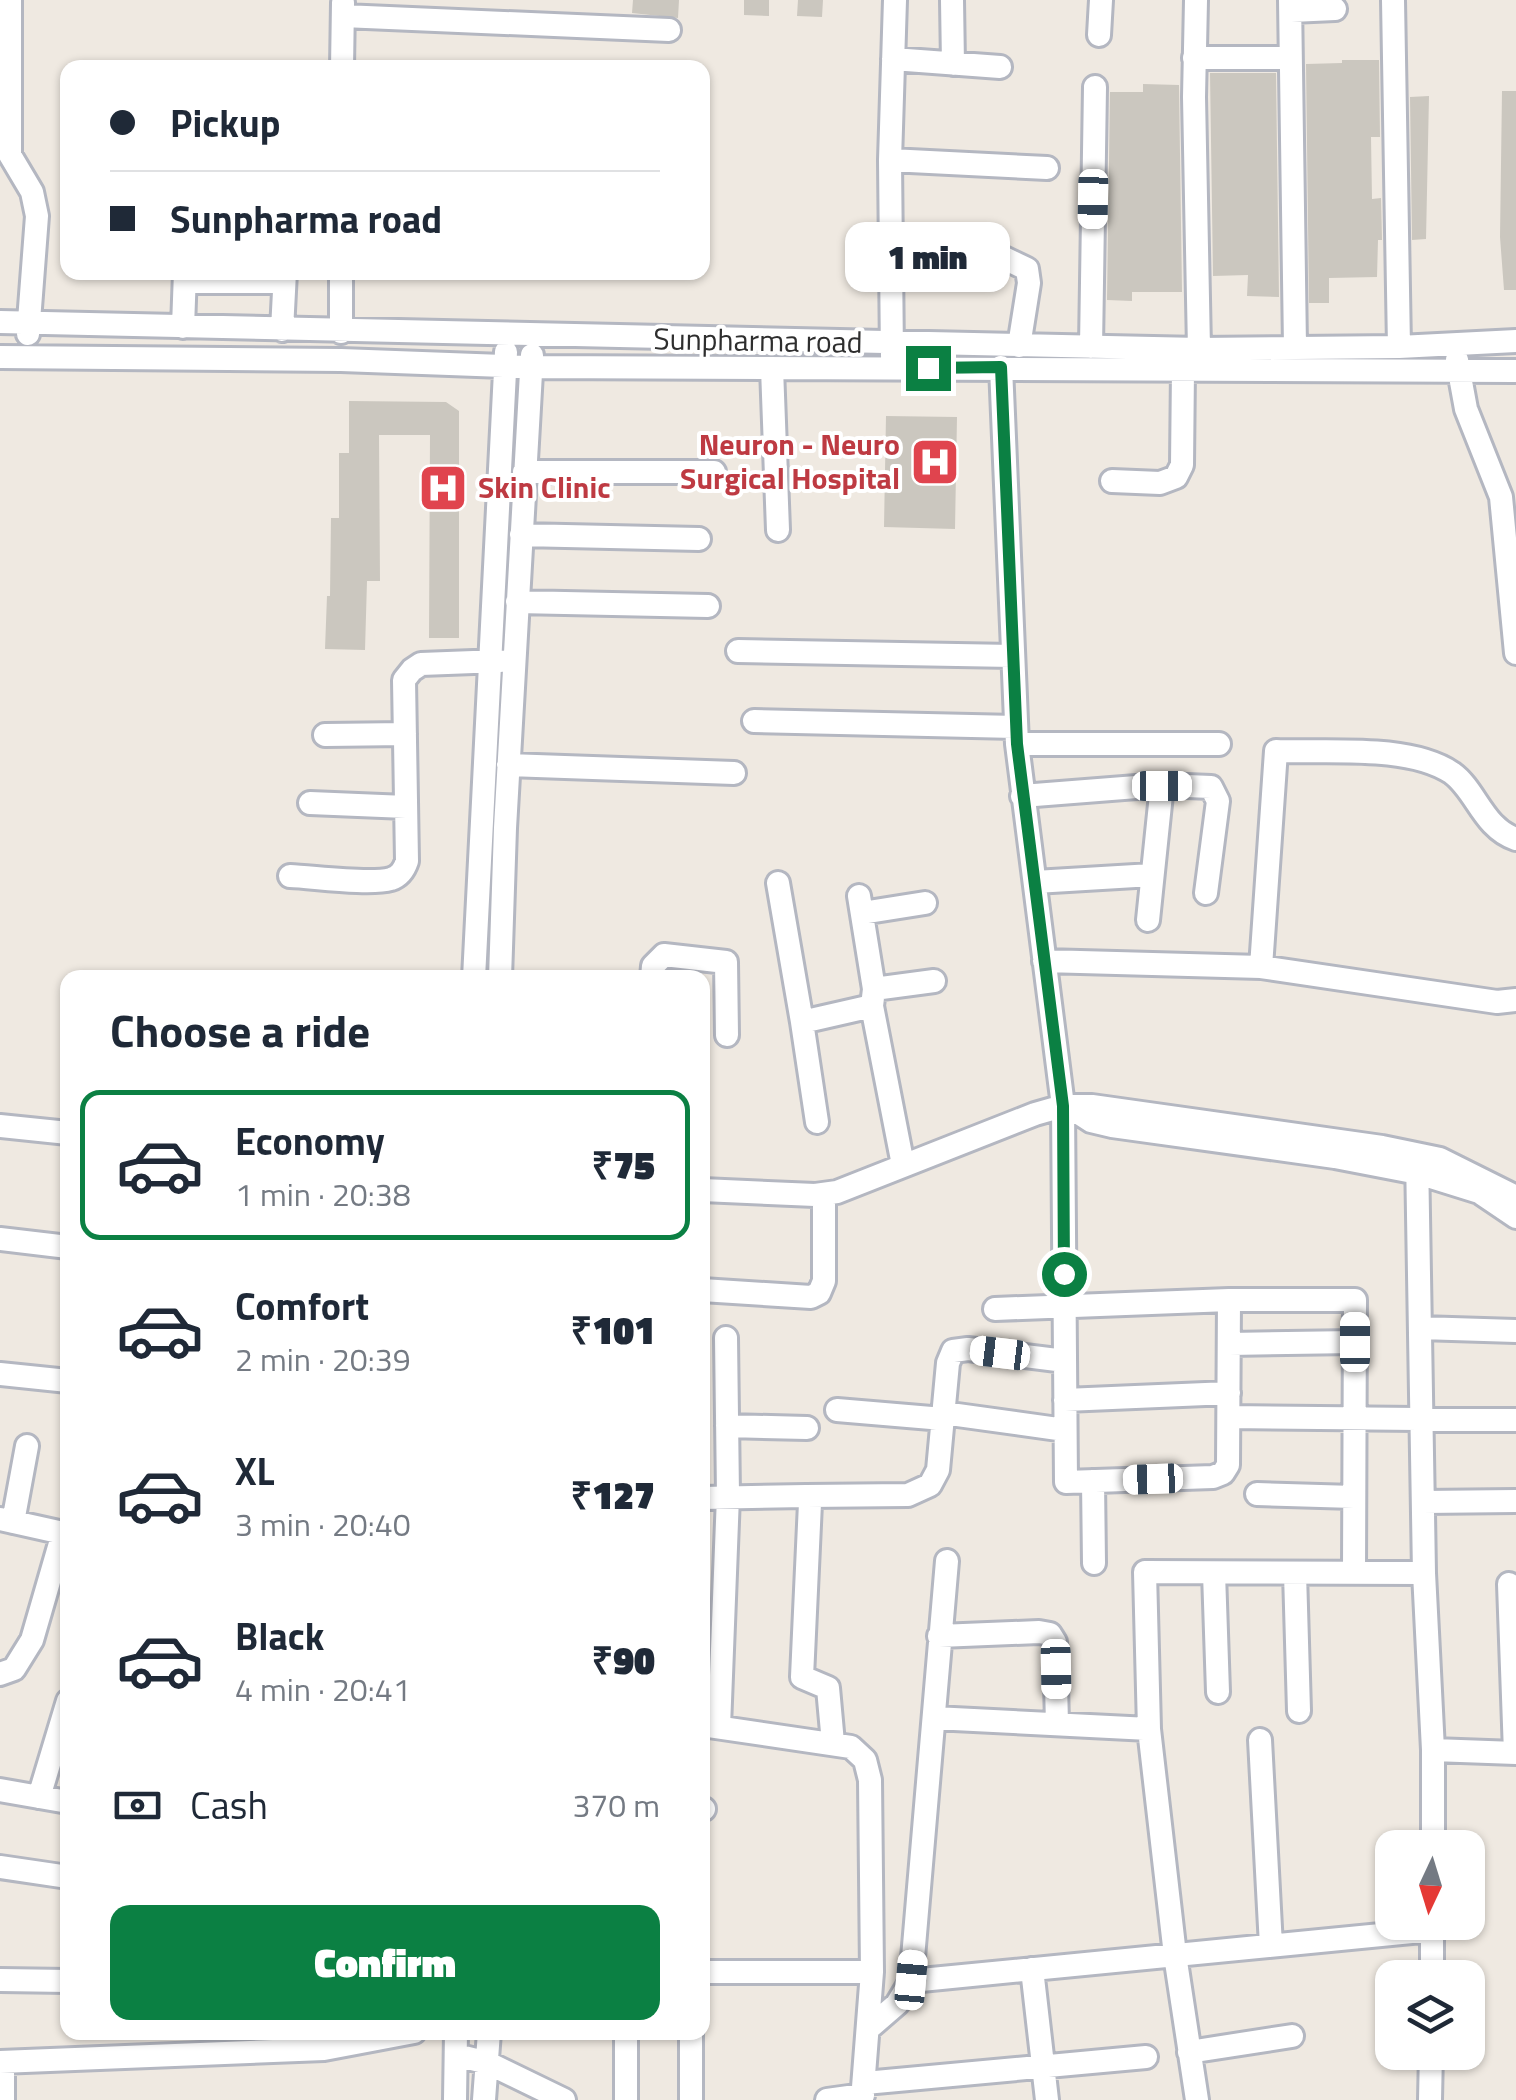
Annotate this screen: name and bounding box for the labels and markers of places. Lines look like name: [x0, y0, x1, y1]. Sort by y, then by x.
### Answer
place label: Neuron - Neuro Surgical Hospital: [680, 421, 900, 501]
hospital icon: Neuron - Neuro Surgical Hospital: [909, 436, 961, 488]
hospital icon: Skin Clinic: [417, 462, 469, 514]
place label: Skin Clinic: [478, 464, 611, 510]

